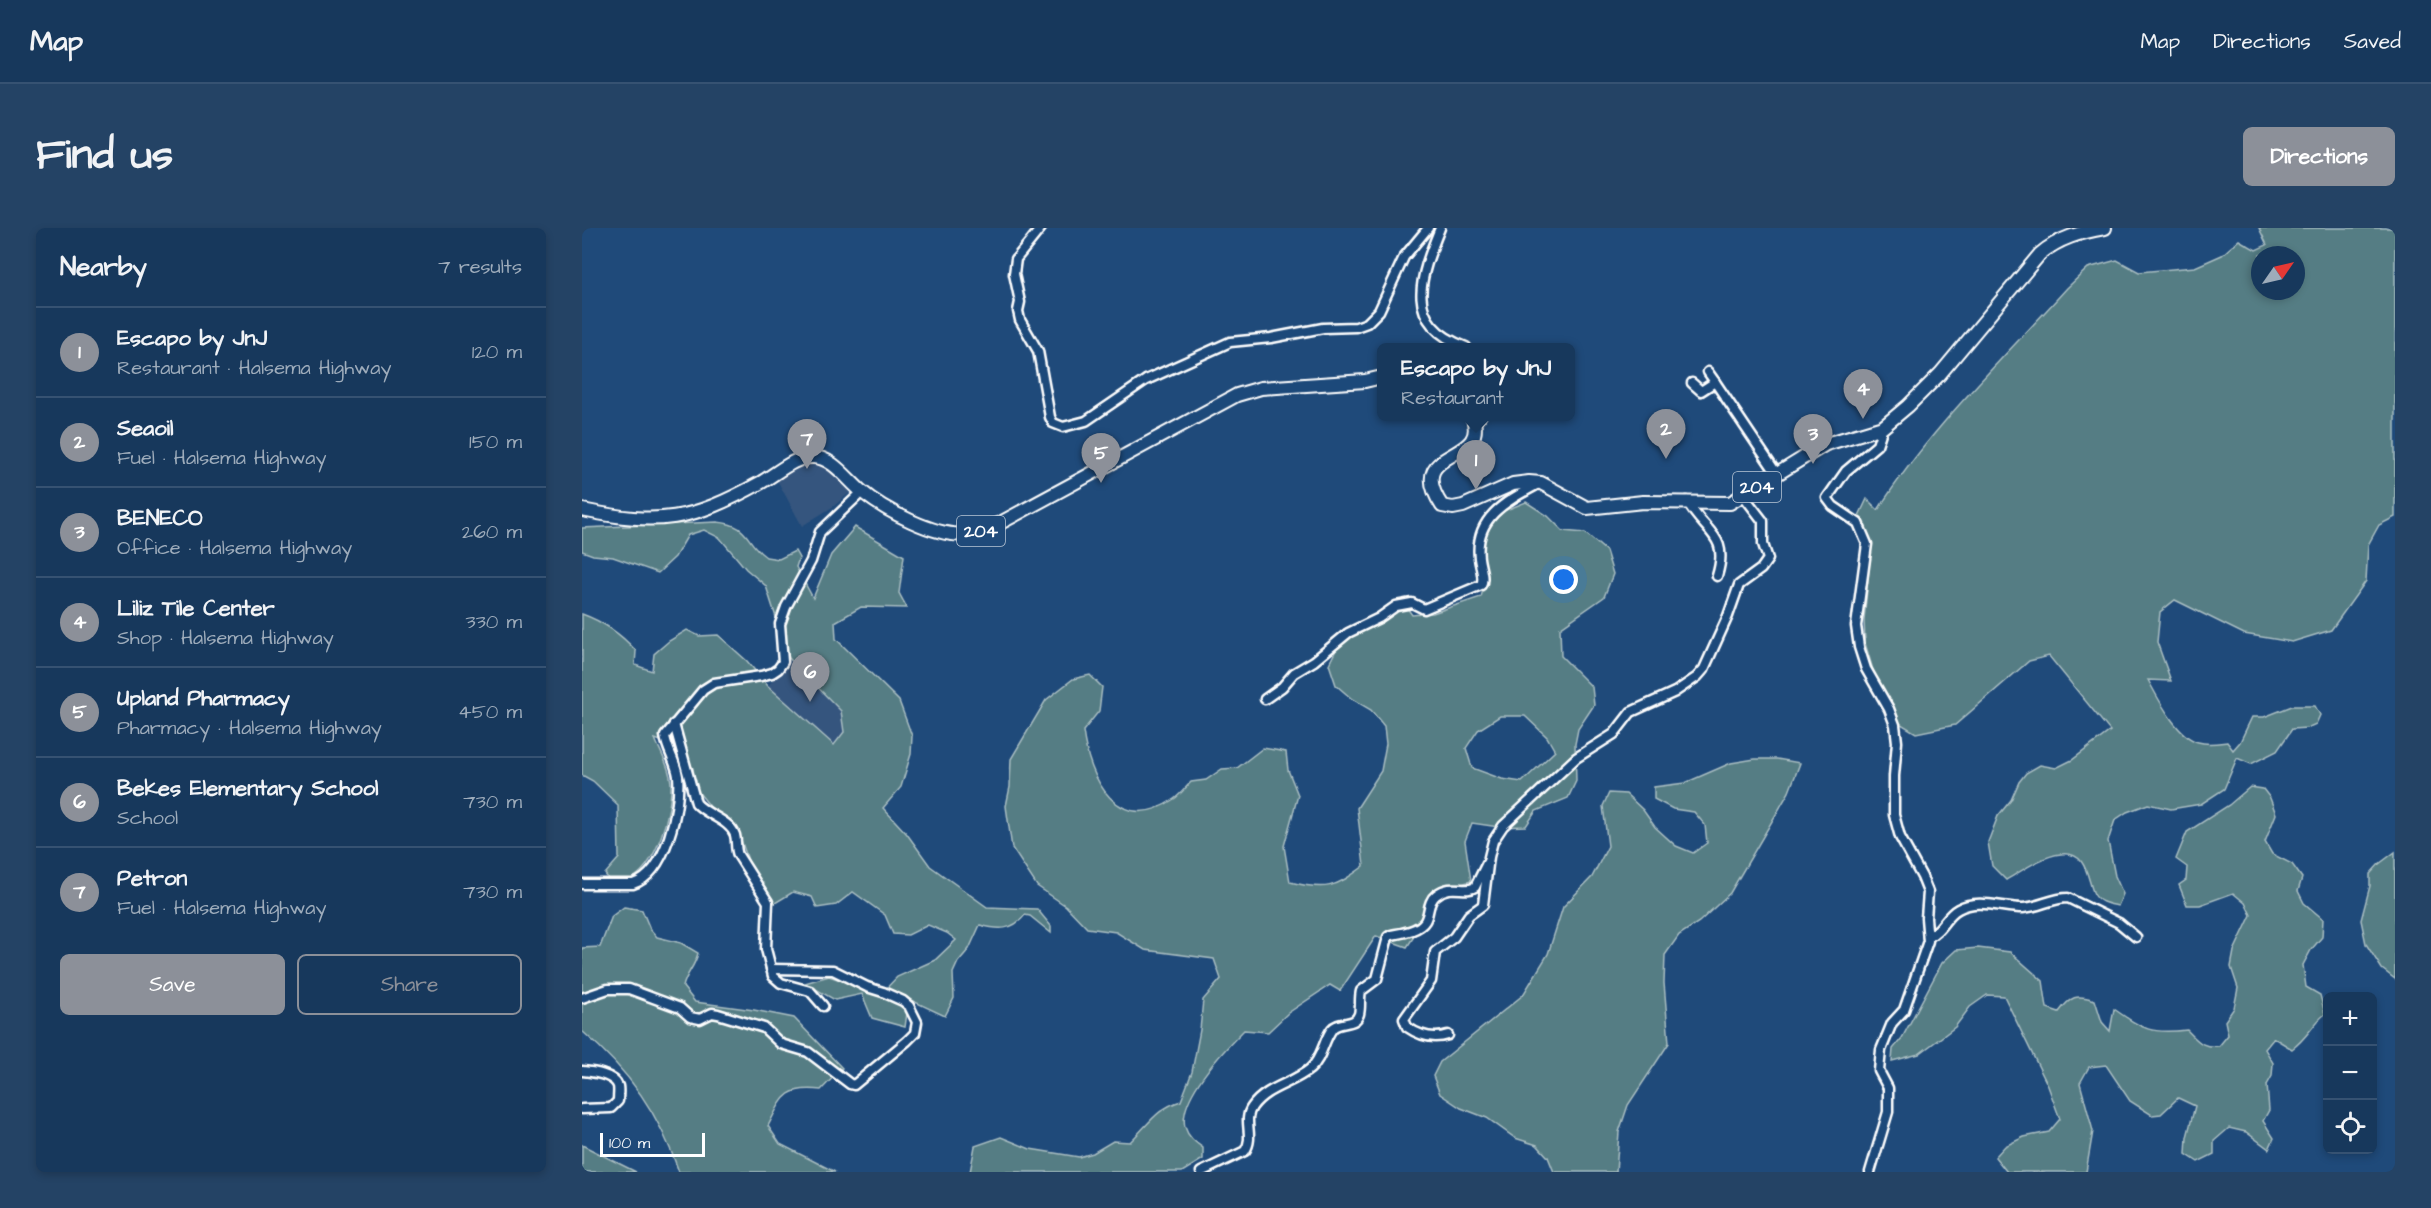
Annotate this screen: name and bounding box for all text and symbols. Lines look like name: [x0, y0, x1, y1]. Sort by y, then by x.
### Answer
text: Map: [30, 22, 83, 61]
text: Map: [2140, 27, 2180, 56]
text: Directions: [2213, 27, 2311, 56]
text: Saved: [2344, 27, 2401, 56]
text: Find us: [36, 127, 173, 185]
button: Directions: [2243, 127, 2395, 186]
north arrow: [2251, 246, 2305, 300]
text: Nearby: [60, 249, 147, 285]
text: 7 results: [438, 253, 522, 281]
text: Escapo by JnJ: [117, 323, 267, 354]
text: 1: [78, 338, 81, 366]
text: 120 m: [472, 338, 522, 366]
popup: [1377, 343, 1575, 421]
text: Escapo by JnJ: [1401, 353, 1551, 384]
text: Restaurant · Halsema Highway: [117, 354, 391, 382]
pin: 4: [1844, 370, 1882, 419]
text: Restaurant: [1401, 384, 1504, 412]
pin: 2: [1646, 410, 1686, 459]
text: Seaoil: [117, 413, 173, 444]
pin: 3: [1794, 414, 1832, 464]
pin: 7: [788, 420, 826, 469]
text: 2: [74, 428, 85, 456]
text: 150 m: [469, 428, 522, 456]
pin: 5: [1082, 434, 1120, 483]
pin: 1: [1456, 440, 1496, 490]
text: Fuel · Halsema Highway: [117, 444, 327, 472]
road number: 204: [1733, 472, 1781, 502]
text: BENECO: [117, 503, 203, 534]
road number: 204: [957, 516, 1005, 546]
text: 3: [74, 518, 85, 546]
text: 260 m: [462, 518, 522, 546]
text: Office · Halsema Highway: [117, 534, 352, 562]
your location: [1549, 565, 1578, 594]
text: Liliz Tile Center: [117, 593, 275, 624]
text: 4: [73, 608, 86, 636]
text: 330 m: [465, 608, 522, 636]
text: Shop · Halsema Highway: [117, 624, 334, 652]
pin: 6: [790, 652, 830, 702]
text: Upland Pharmacy: [117, 683, 290, 714]
text: 5: [72, 698, 87, 726]
text: 450 m: [458, 698, 522, 726]
text: Pharmacy · Halsema Highway: [117, 714, 382, 742]
text: Bekes Elementary School: [117, 773, 379, 804]
text: 6: [73, 788, 86, 816]
text: 730 m: [463, 788, 522, 816]
text: School: [117, 804, 178, 832]
text: Petron: [117, 863, 187, 894]
text: 7: [73, 878, 86, 906]
text: 730 m: [463, 878, 522, 906]
text: Fuel · Halsema Highway: [117, 894, 327, 922]
button: Save: [60, 954, 285, 1015]
button: Share: [297, 954, 522, 1015]
map controls: [2323, 992, 2377, 1154]
button: +: [2323, 992, 2377, 1046]
button: −: [2323, 1046, 2377, 1100]
button: locate: [2323, 1100, 2377, 1154]
scale bar: [600, 1130, 705, 1158]
text: 100 m: [609, 1132, 650, 1154]

